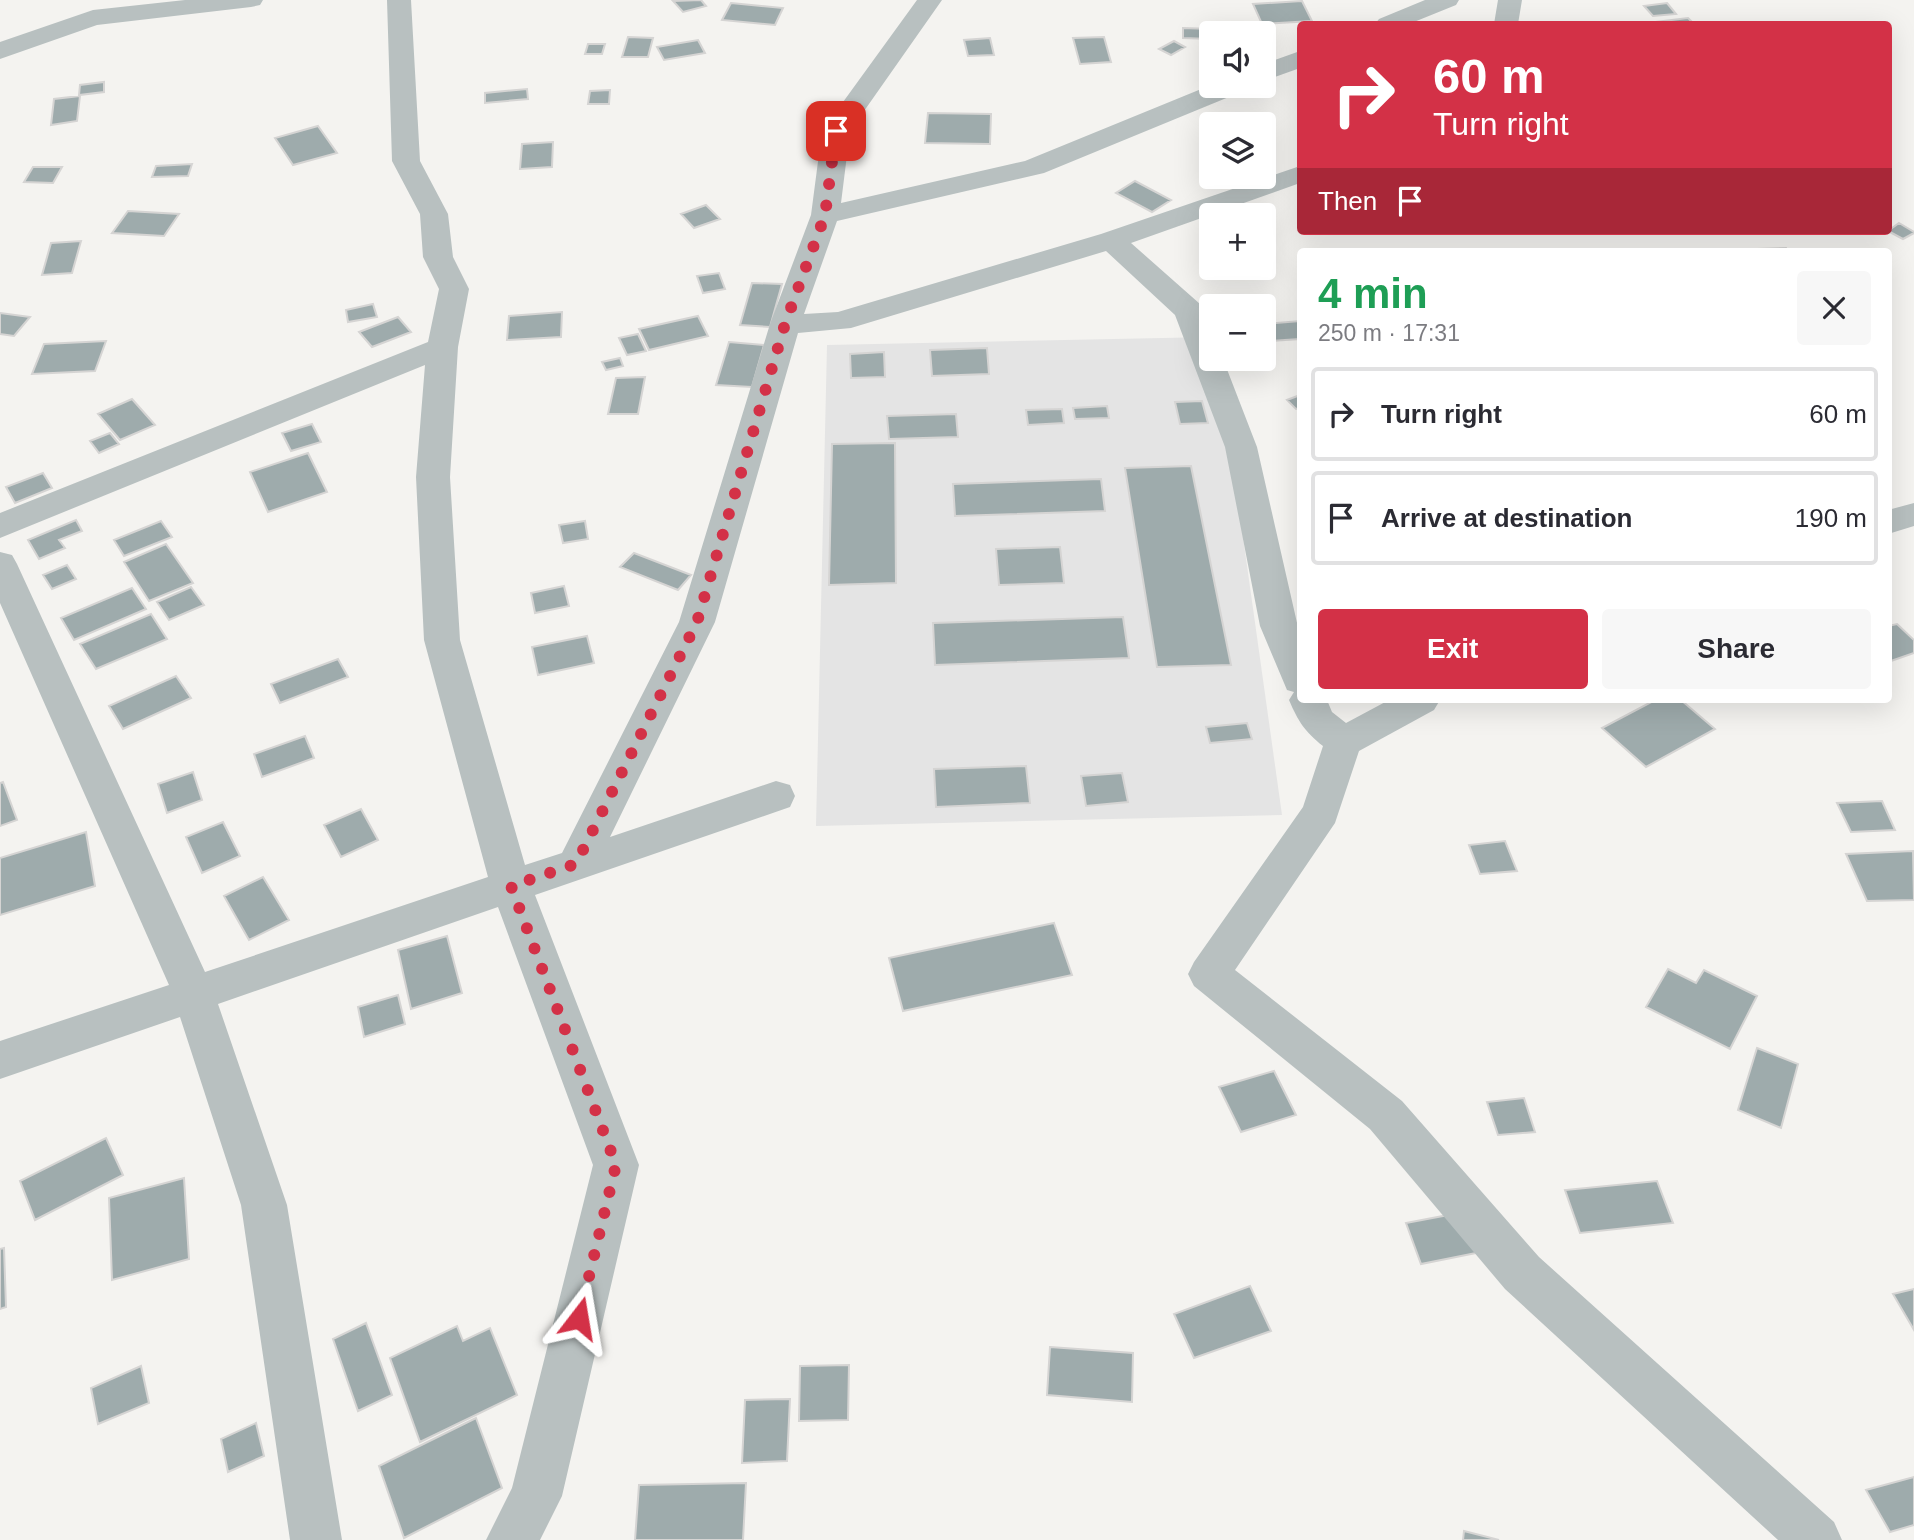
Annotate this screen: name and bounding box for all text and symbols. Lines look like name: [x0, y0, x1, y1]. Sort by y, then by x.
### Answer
map controls: [1199, 21, 1276, 371]
button: sound: [1199, 21, 1276, 98]
icon: right: [1318, 49, 1409, 140]
text: 60 m: [1433, 49, 1545, 103]
pin: [806, 101, 866, 161]
text: Turn right: [1433, 106, 1569, 142]
icon: arrive: [817, 112, 855, 150]
button: layers: [1199, 112, 1276, 189]
icon: arrive: [1391, 182, 1429, 220]
text: Then: [1318, 186, 1377, 216]
button: +: [1199, 203, 1276, 280]
text: 4 min: [1318, 270, 1428, 317]
button: close: [1797, 271, 1871, 345]
button: −: [1199, 294, 1276, 371]
text: 250 m · 17:31: [1318, 320, 1460, 346]
icon: right: [1322, 395, 1360, 433]
text: Turn right: [1381, 399, 1502, 429]
text: 60 m: [1809, 399, 1867, 429]
icon: arrive: [1322, 499, 1360, 537]
text: Arrive at destination: [1381, 503, 1632, 533]
text: 190 m: [1795, 503, 1867, 533]
button: Exit: [1318, 609, 1588, 689]
button: Share: [1602, 609, 1871, 689]
position arrow: [542, 1281, 616, 1355]

